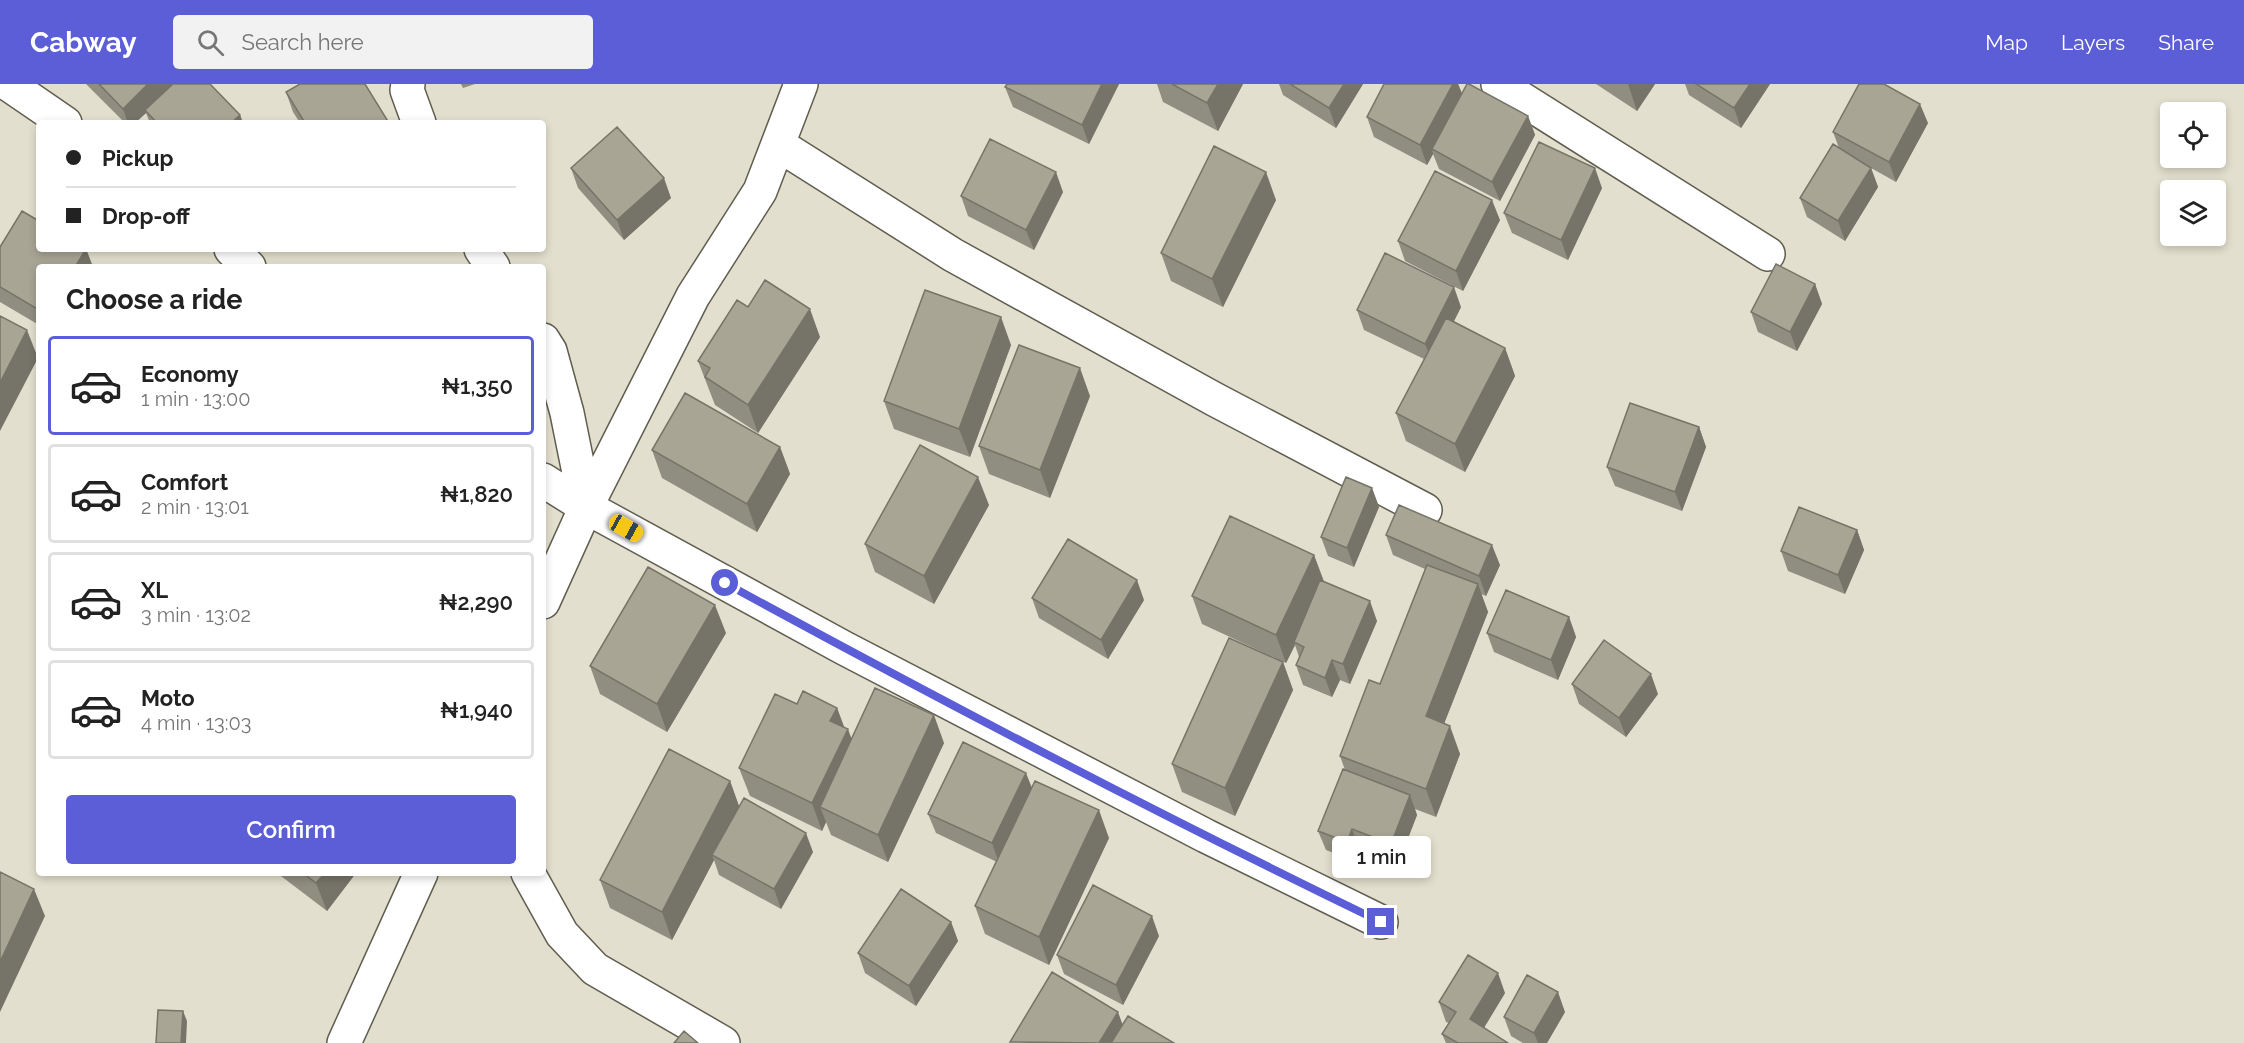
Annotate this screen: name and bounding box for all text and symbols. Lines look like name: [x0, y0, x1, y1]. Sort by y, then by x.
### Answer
search box: [173, 15, 593, 69]
text: Cabway: [30, 26, 137, 59]
icon: search: [194, 26, 227, 59]
text: Search here: [242, 29, 364, 55]
text: Map: [1985, 30, 2028, 55]
text: Layers: [2061, 30, 2125, 55]
text: Share: [2158, 30, 2214, 55]
map controls: [2160, 102, 2226, 246]
button: locate: [2160, 102, 2226, 168]
text: Pickup: [102, 145, 174, 171]
button: layers: [2160, 180, 2226, 246]
text: Drop-off: [102, 203, 190, 229]
text: Choose a ride: [66, 284, 242, 315]
icon: car: [69, 359, 123, 413]
text: Economy: [141, 361, 239, 387]
text: ₦1,350: [441, 373, 513, 399]
text: 1 min · 13:00: [141, 387, 251, 411]
icon: car: [69, 467, 123, 521]
text: Comfort: [141, 469, 228, 495]
text: ₦1,820: [440, 481, 513, 507]
text: 2 min · 13:01: [141, 495, 249, 519]
car: [606, 511, 646, 545]
route start: [711, 569, 738, 596]
icon: car: [69, 575, 123, 629]
text: XL: [141, 577, 168, 603]
text: ₦2,290: [439, 589, 513, 615]
text: 3 min · 13:02: [141, 603, 251, 627]
icon: car: [69, 683, 123, 737]
text: Moto: [141, 685, 195, 711]
text: ₦1,940: [440, 697, 513, 723]
text: 4 min · 13:03: [141, 711, 251, 735]
button: Confirm: [66, 795, 516, 864]
callout: 1 min: [1332, 835, 1430, 877]
text: 1 min: [1357, 845, 1406, 869]
route end: [1367, 908, 1394, 935]

